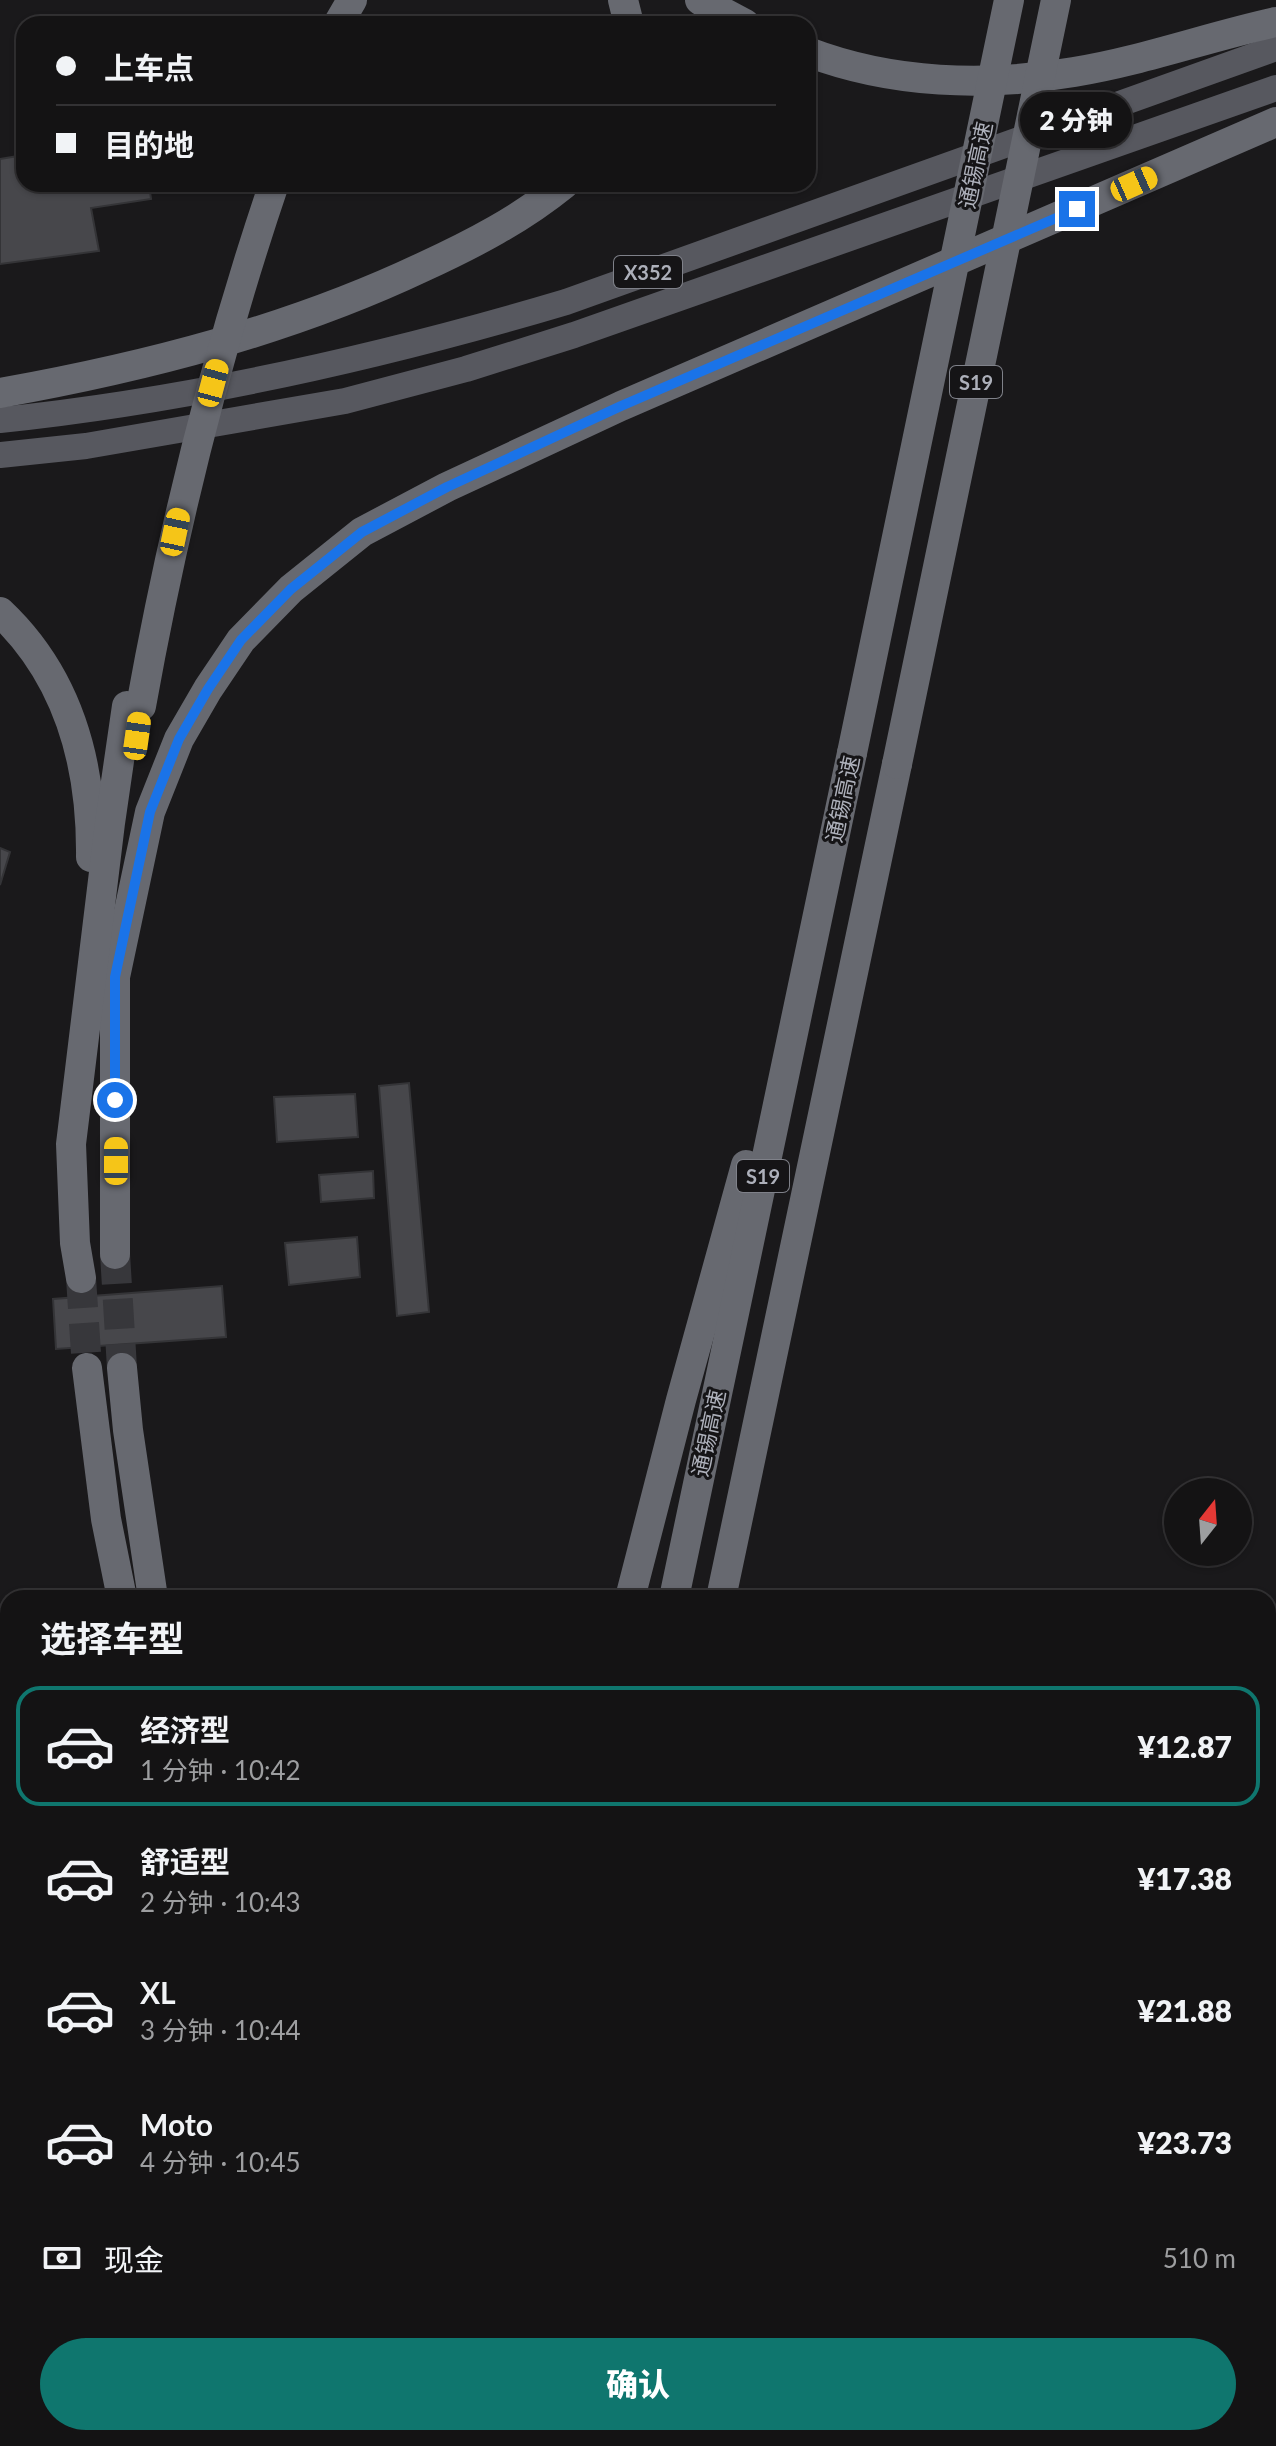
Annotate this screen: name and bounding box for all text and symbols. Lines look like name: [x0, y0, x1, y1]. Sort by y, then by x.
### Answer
text: 上车点: [104, 49, 194, 85]
callout: 2 分钟: [1021, 93, 1133, 149]
text: 2 分钟: [1039, 104, 1113, 136]
street label: 通锡高速: [953, 119, 997, 211]
text: 目的地: [104, 126, 194, 162]
car: [1107, 163, 1161, 205]
route end: [1059, 191, 1095, 227]
road number: X352: [614, 256, 682, 288]
car: [195, 357, 231, 409]
road number: S19: [950, 366, 1002, 398]
car: [158, 506, 192, 558]
car: [122, 711, 152, 761]
street label: 通锡高速: [820, 753, 864, 845]
route start: [97, 1082, 133, 1118]
car: [104, 1137, 128, 1185]
road number: S19: [737, 1160, 789, 1192]
street label: 通锡高速: [686, 1387, 730, 1479]
north arrow: [1164, 1478, 1252, 1566]
map controls: [1164, 1478, 1252, 1566]
text: 选择车型: [40, 1616, 184, 1660]
icon: car: [44, 1710, 116, 1782]
text: 经济型: [140, 1711, 230, 1747]
text: ¥12.87: [1138, 1728, 1232, 1764]
text: 1 分钟 · 10:42: [140, 1754, 301, 1786]
icon: car: [44, 1842, 116, 1914]
text: 舒适型: [140, 1843, 230, 1879]
text: ¥17.38: [1138, 1860, 1232, 1896]
text: 2 分钟 · 10:43: [140, 1886, 301, 1918]
icon: car: [44, 1974, 116, 2046]
text: XL: [140, 1974, 176, 2010]
text: ¥21.88: [1138, 1992, 1232, 2028]
text: 3 分钟 · 10:44: [140, 2014, 301, 2046]
icon: car: [44, 2106, 116, 2178]
text: Moto: [140, 2106, 213, 2142]
text: ¥23.73: [1138, 2124, 1232, 2160]
text: 4 分钟 · 10:45: [140, 2146, 301, 2178]
icon: cash: [40, 2236, 84, 2280]
text: 现金: [104, 2241, 164, 2277]
text: 510 m: [1163, 2242, 1236, 2274]
button: 确认: [40, 2338, 1236, 2430]

